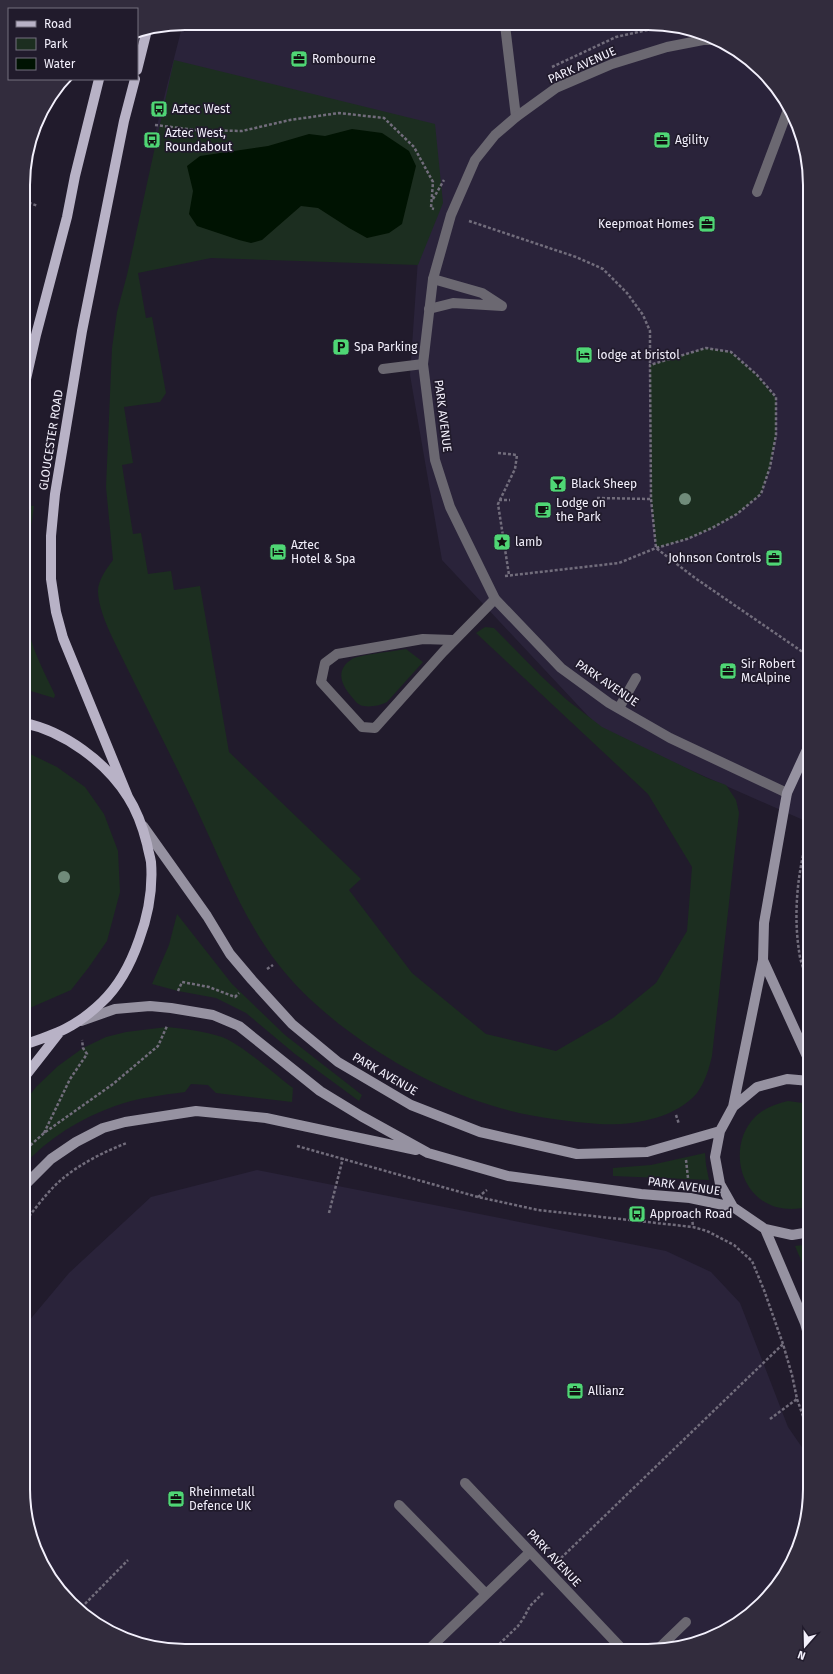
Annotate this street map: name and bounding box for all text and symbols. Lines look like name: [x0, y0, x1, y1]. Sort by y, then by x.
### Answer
legend: [8, 8, 138, 80]
text: Road: [44, 17, 72, 31]
text: Park: [44, 37, 68, 51]
street label: PARK AVENUE: [546, 44, 618, 86]
office icon: Rombourne: [289, 49, 309, 69]
place label: Rombourne: [312, 52, 376, 66]
text: Water: [44, 57, 76, 71]
bus stop icon: Aztec West: [149, 99, 169, 119]
place label: Aztec West: [172, 102, 231, 116]
place label: Aztec West, Roundabout: [165, 126, 233, 154]
bus stop icon: Aztec West, Roundabout: [142, 130, 162, 150]
office icon: Agility: [652, 130, 672, 150]
place label: Agility: [675, 133, 709, 147]
office icon: Keepmoat Homes: [697, 214, 717, 234]
place label: Keepmoat Homes: [598, 217, 694, 231]
parking icon: Spa Parking: [331, 337, 351, 357]
place label: Spa Parking: [354, 340, 418, 354]
hotel icon: lodge at bristol: [574, 345, 594, 365]
place label: lodge at bristol: [597, 348, 680, 362]
street label: PARK AVENUE: [432, 379, 454, 453]
street label: GLOUCESTER ROAD: [36, 388, 66, 491]
bar icon: Black Sheep: [548, 474, 568, 494]
place label: Black Sheep: [571, 477, 637, 491]
place label: Lodge on the Park: [556, 496, 606, 524]
cafe icon: Lodge on the Park: [533, 500, 553, 520]
place icon: lamb: [492, 532, 512, 552]
place label: lamb: [515, 535, 542, 549]
place label: Aztec Hotel & Spa: [291, 538, 356, 566]
hotel icon: Aztec Hotel & Spa: [268, 542, 288, 562]
office icon: Johnson Controls: [764, 548, 784, 568]
place label: Johnson Controls: [668, 551, 761, 565]
street label: PARK AVENUE: [573, 657, 641, 709]
place label: Sir Robert McAlpine: [741, 657, 796, 685]
office icon: Sir Robert McAlpine: [718, 661, 738, 681]
street label: PARK AVENUE: [350, 1050, 420, 1098]
street label: PARK AVENUE: [647, 1174, 721, 1198]
bus stop icon: Approach Road: [627, 1204, 647, 1224]
place label: Approach Road: [650, 1207, 732, 1221]
office icon: Allianz: [565, 1381, 585, 1401]
place label: Allianz: [588, 1384, 624, 1398]
place label: Rheinmetall Defence UK: [189, 1485, 255, 1513]
office icon: Rheinmetall Defence UK: [166, 1489, 186, 1509]
street label: PARK AVENUE: [524, 1527, 584, 1589]
north arrow: [785, 1626, 825, 1666]
text: N: [796, 1648, 807, 1662]

